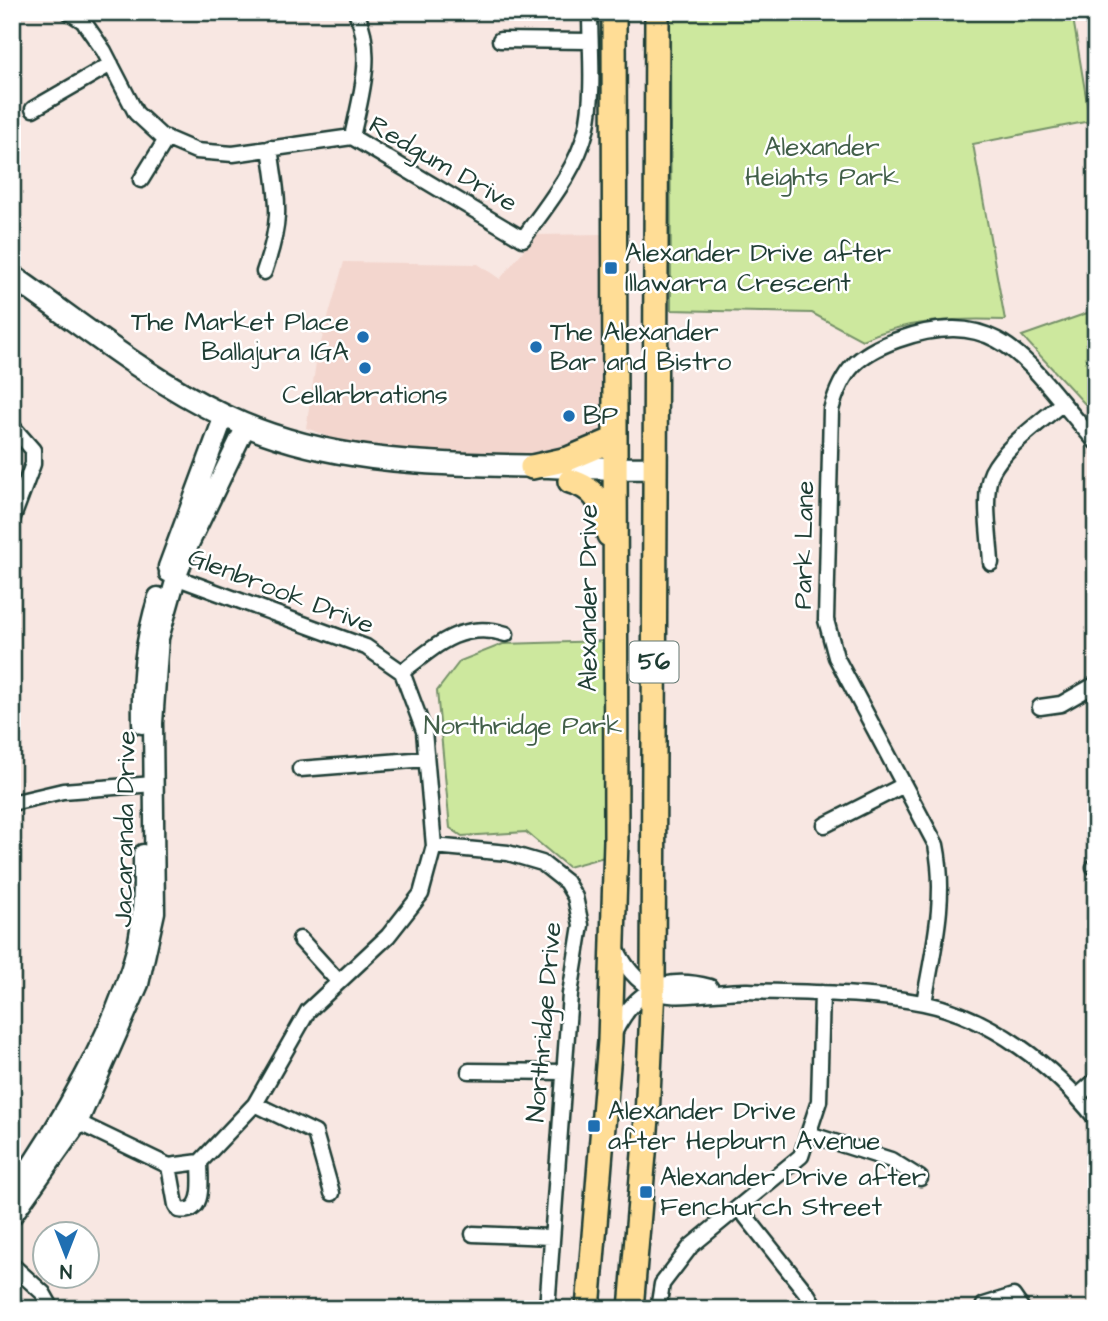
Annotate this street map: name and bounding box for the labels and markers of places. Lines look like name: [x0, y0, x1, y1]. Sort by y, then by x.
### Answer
place label: Alexander Drive after Illawarra Crescent: [625, 235, 891, 301]
marker: Alexander Drive after Illawarra Crescent: [603, 260, 619, 276]
place label: The Market Place Ballajura IGA: [131, 304, 349, 370]
place label: The Alexander Bar and Bistro: [550, 314, 732, 380]
marker: The Market Place Ballajura IGA: [355, 329, 371, 345]
marker: The Alexander Bar and Bistro: [528, 339, 544, 355]
marker: Cellarbrations: [357, 360, 373, 376]
place label: Cellarbrations: [282, 377, 448, 413]
place label: BP: [583, 398, 618, 434]
marker: BP: [561, 408, 577, 424]
place label: Alexander Drive after Hepburn Avenue: [608, 1093, 880, 1159]
marker: Alexander Drive after Hepburn Avenue: [586, 1118, 602, 1134]
place label: Alexander Drive after Fenchurch Street: [660, 1159, 926, 1225]
marker: Alexander Drive after Fenchurch Street: [638, 1184, 654, 1200]

